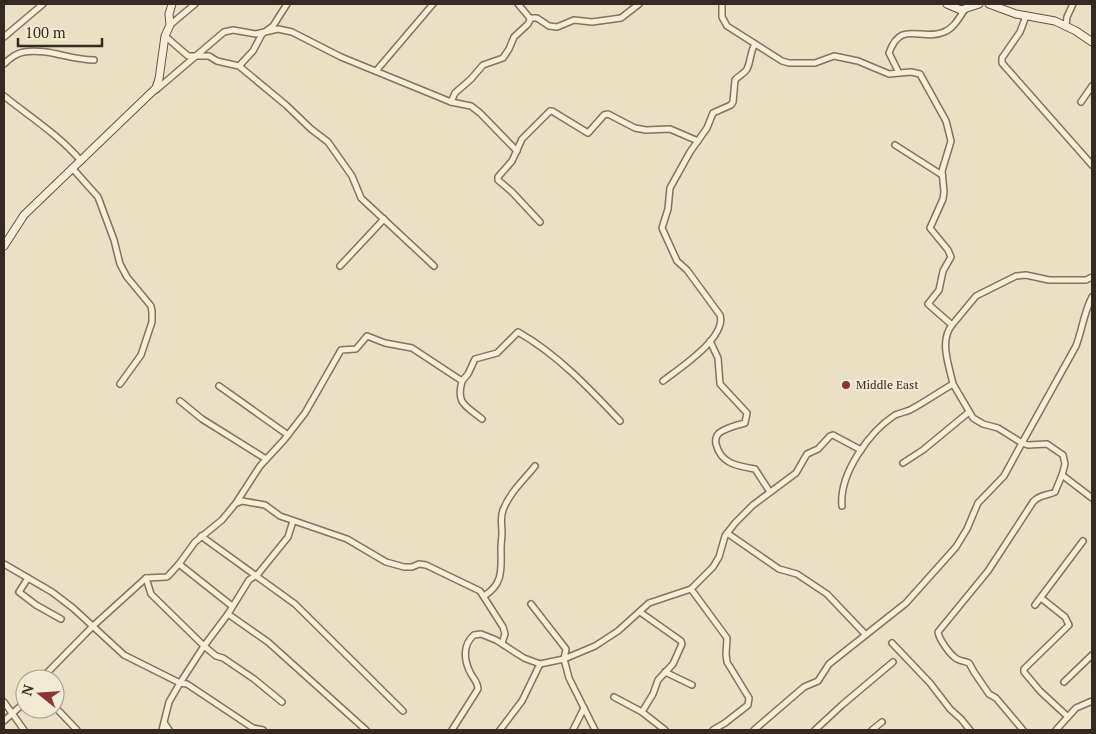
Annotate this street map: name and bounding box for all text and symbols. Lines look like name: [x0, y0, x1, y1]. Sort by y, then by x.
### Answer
scale bar: [18, 15, 101, 47]
text: 100 m: [25, 22, 66, 42]
place label: Middle East: [856, 377, 919, 392]
marker: Middle East: [840, 379, 852, 391]
north arrow: [15, 669, 65, 719]
text: N: [16, 682, 38, 698]

